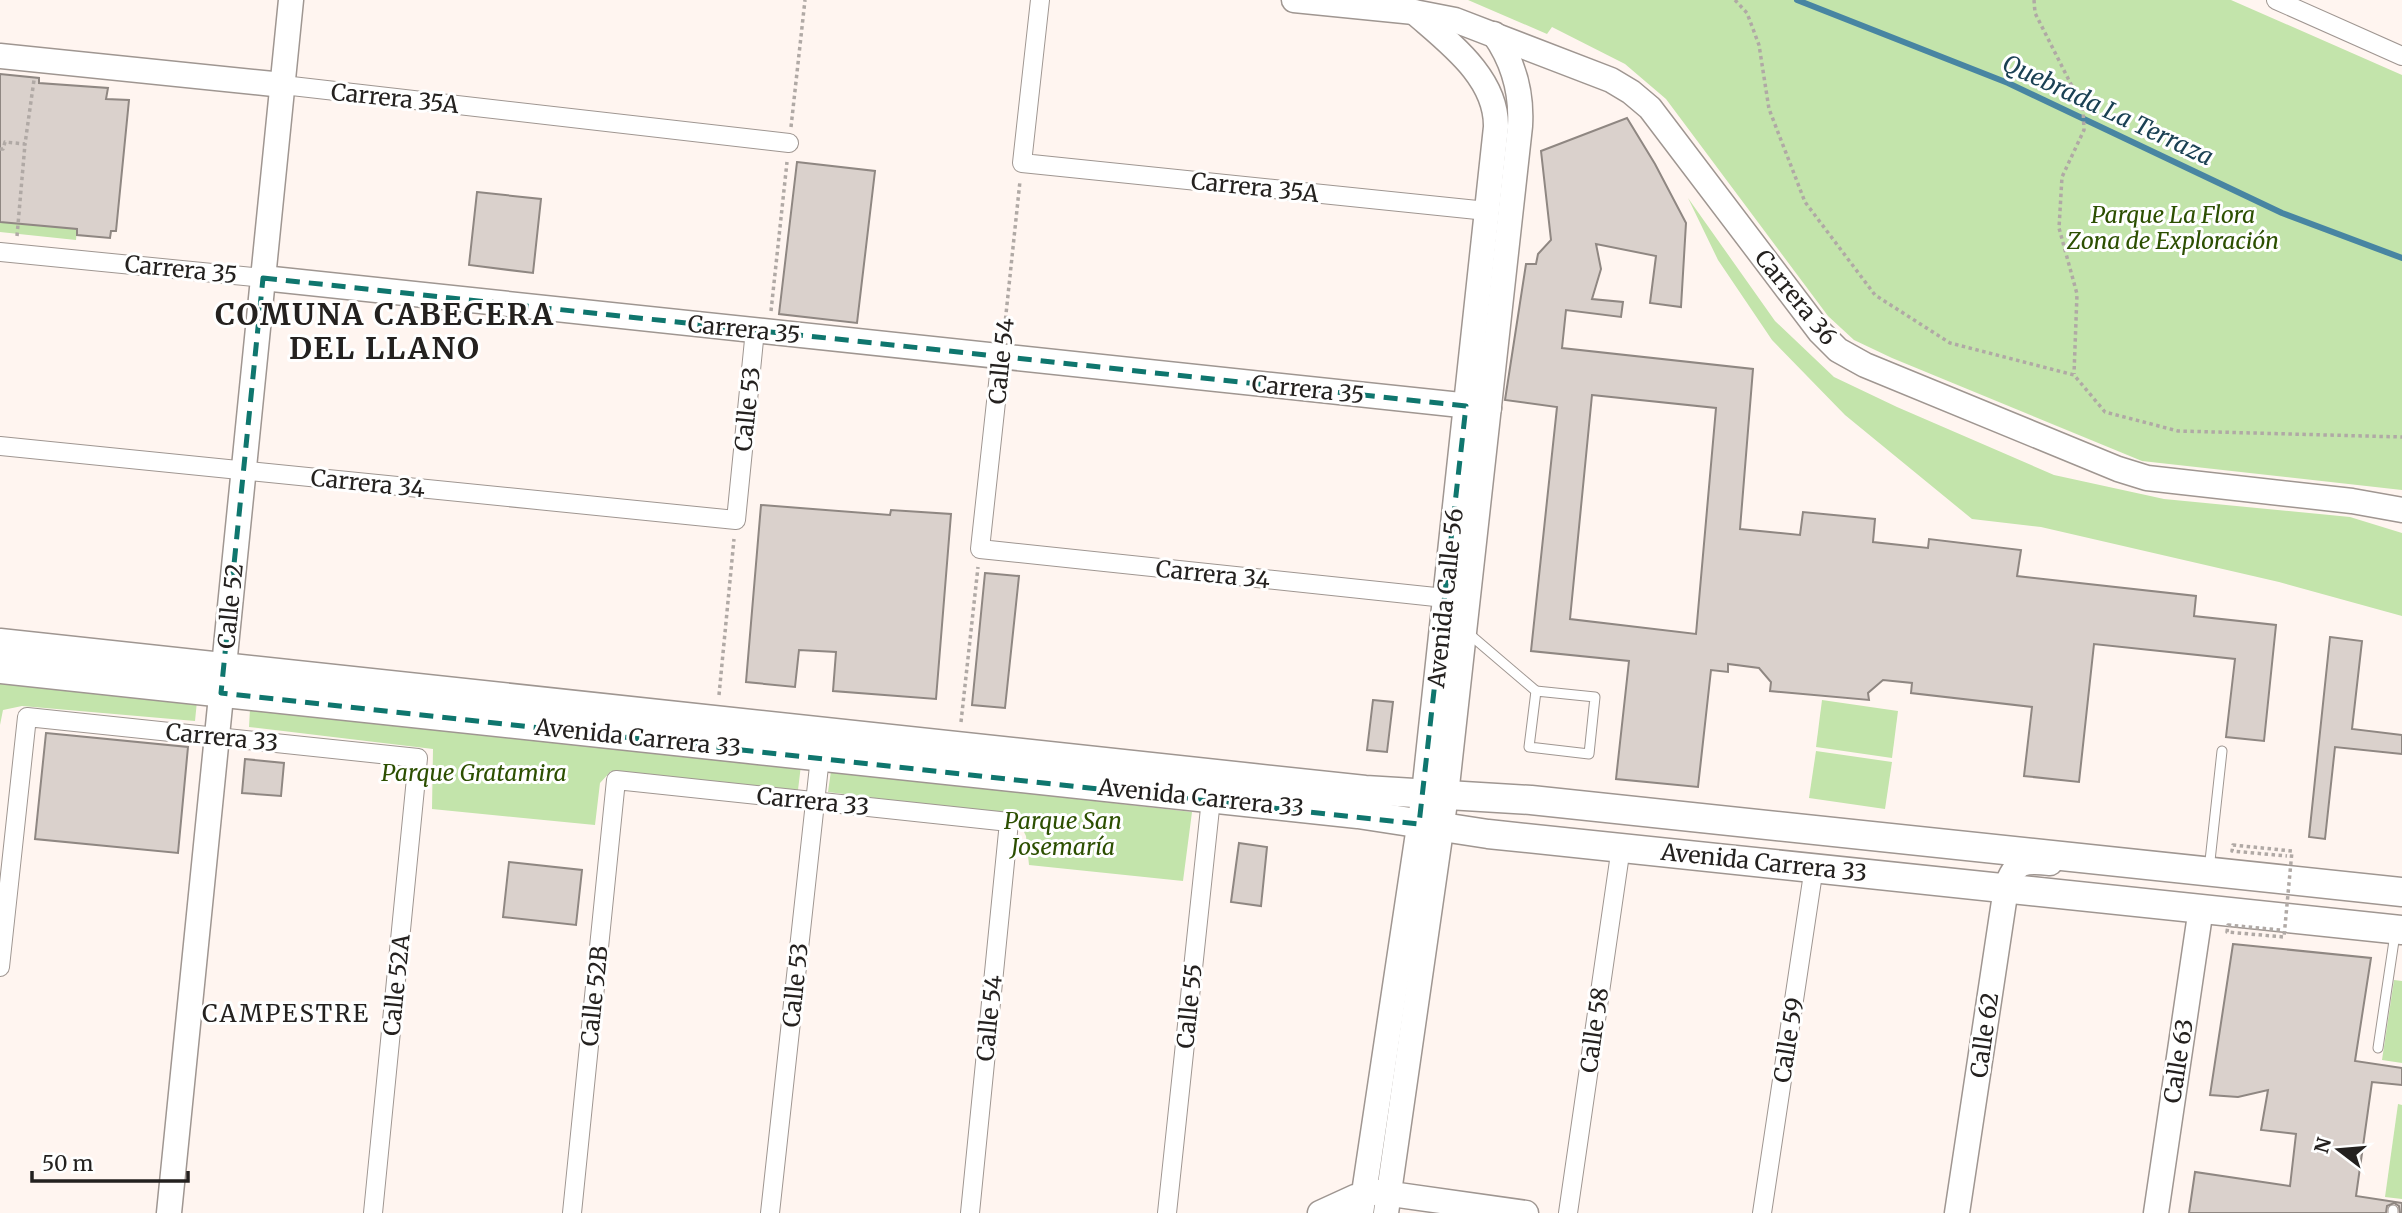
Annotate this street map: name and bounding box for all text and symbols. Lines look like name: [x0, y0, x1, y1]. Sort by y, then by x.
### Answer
water label: Quebrada La Terraza: [1998, 48, 2218, 172]
street label: Carrera 35A: [330, 77, 461, 119]
street label: Carrera 35A: [1190, 166, 1321, 208]
park label: Parque La Flora Zona de Exploración: [2066, 200, 2279, 255]
street label: Carrera 36: [1749, 243, 1843, 351]
street label: Carrera 35: [123, 249, 239, 289]
district label: COMUNA CABECERA DEL LLANO: [215, 295, 555, 367]
street label: Carrera 35: [686, 309, 802, 349]
street label: Calle 54: [982, 316, 1020, 406]
street label: Calle 53: [728, 365, 766, 453]
street label: Carrera 35: [1250, 369, 1366, 409]
street label: Carrera 34: [309, 463, 427, 503]
street label: Avenida Calle 56: [1421, 507, 1469, 690]
street label: Carrera 34: [1154, 554, 1272, 594]
street label: Calle 52: [211, 562, 249, 650]
street label: Avenida Carrera 33: [533, 712, 742, 762]
street label: Carrera 33: [164, 717, 280, 757]
park label: Parque Gratamira: [381, 758, 567, 787]
street label: Avenida Carrera 33: [1096, 772, 1305, 822]
street label: Carrera 33: [755, 781, 871, 821]
park label: Parque San Josemaría: [1004, 806, 1122, 861]
street label: Avenida Carrera 33: [1659, 837, 1868, 887]
street label: Calle 52A: [376, 932, 416, 1037]
street label: Calle 53: [776, 941, 814, 1029]
street label: Calle 52B: [574, 944, 614, 1048]
street label: Calle 55: [1170, 962, 1208, 1050]
street label: Calle 54: [970, 973, 1008, 1063]
street label: Calle 58: [1574, 985, 1614, 1075]
street label: Calle 62: [1964, 990, 2004, 1080]
street label: Calle 59: [1767, 995, 1809, 1085]
district label: CAMPESTRE: [202, 998, 370, 1029]
street label: Calle 63: [2157, 1017, 2199, 1105]
north arrow: [2304, 1115, 2374, 1185]
text: N: [2309, 1135, 2336, 1156]
scale bar: [32, 1140, 187, 1184]
text: 50 m: [42, 1150, 93, 1177]

